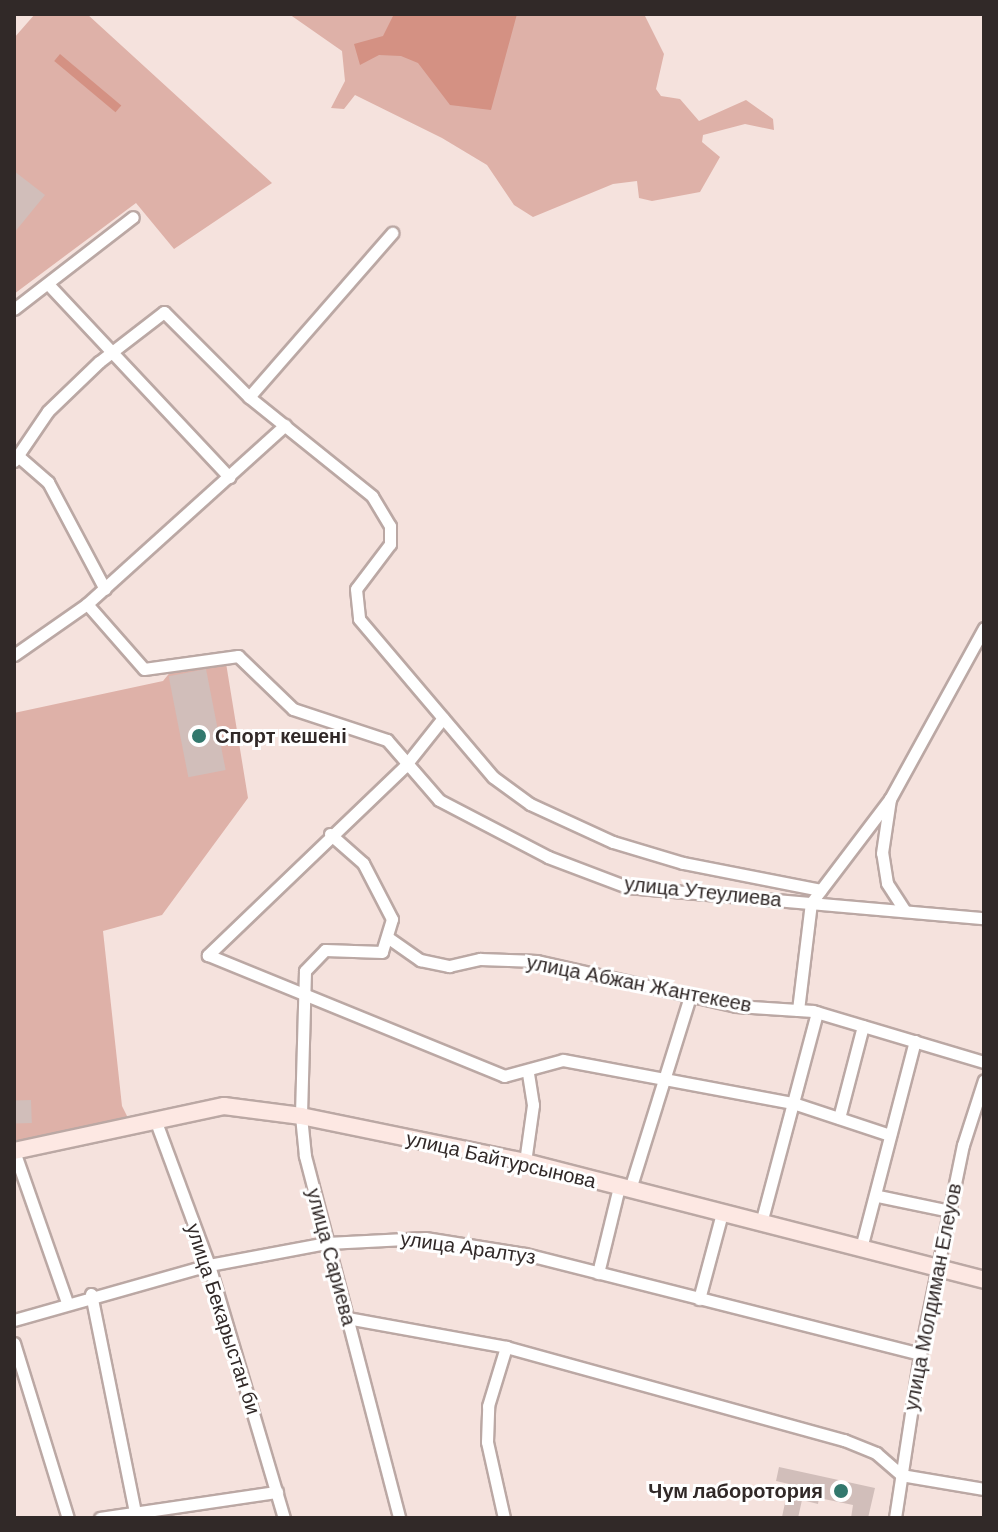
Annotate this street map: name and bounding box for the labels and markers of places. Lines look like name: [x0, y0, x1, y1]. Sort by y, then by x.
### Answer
place label: Спорт кешені: [215, 724, 347, 748]
marker: Спорт кешені: [190, 727, 208, 745]
place label: Чум лаборотория: [648, 1479, 823, 1503]
marker: Чум лаборотория: [830, 1480, 852, 1502]

